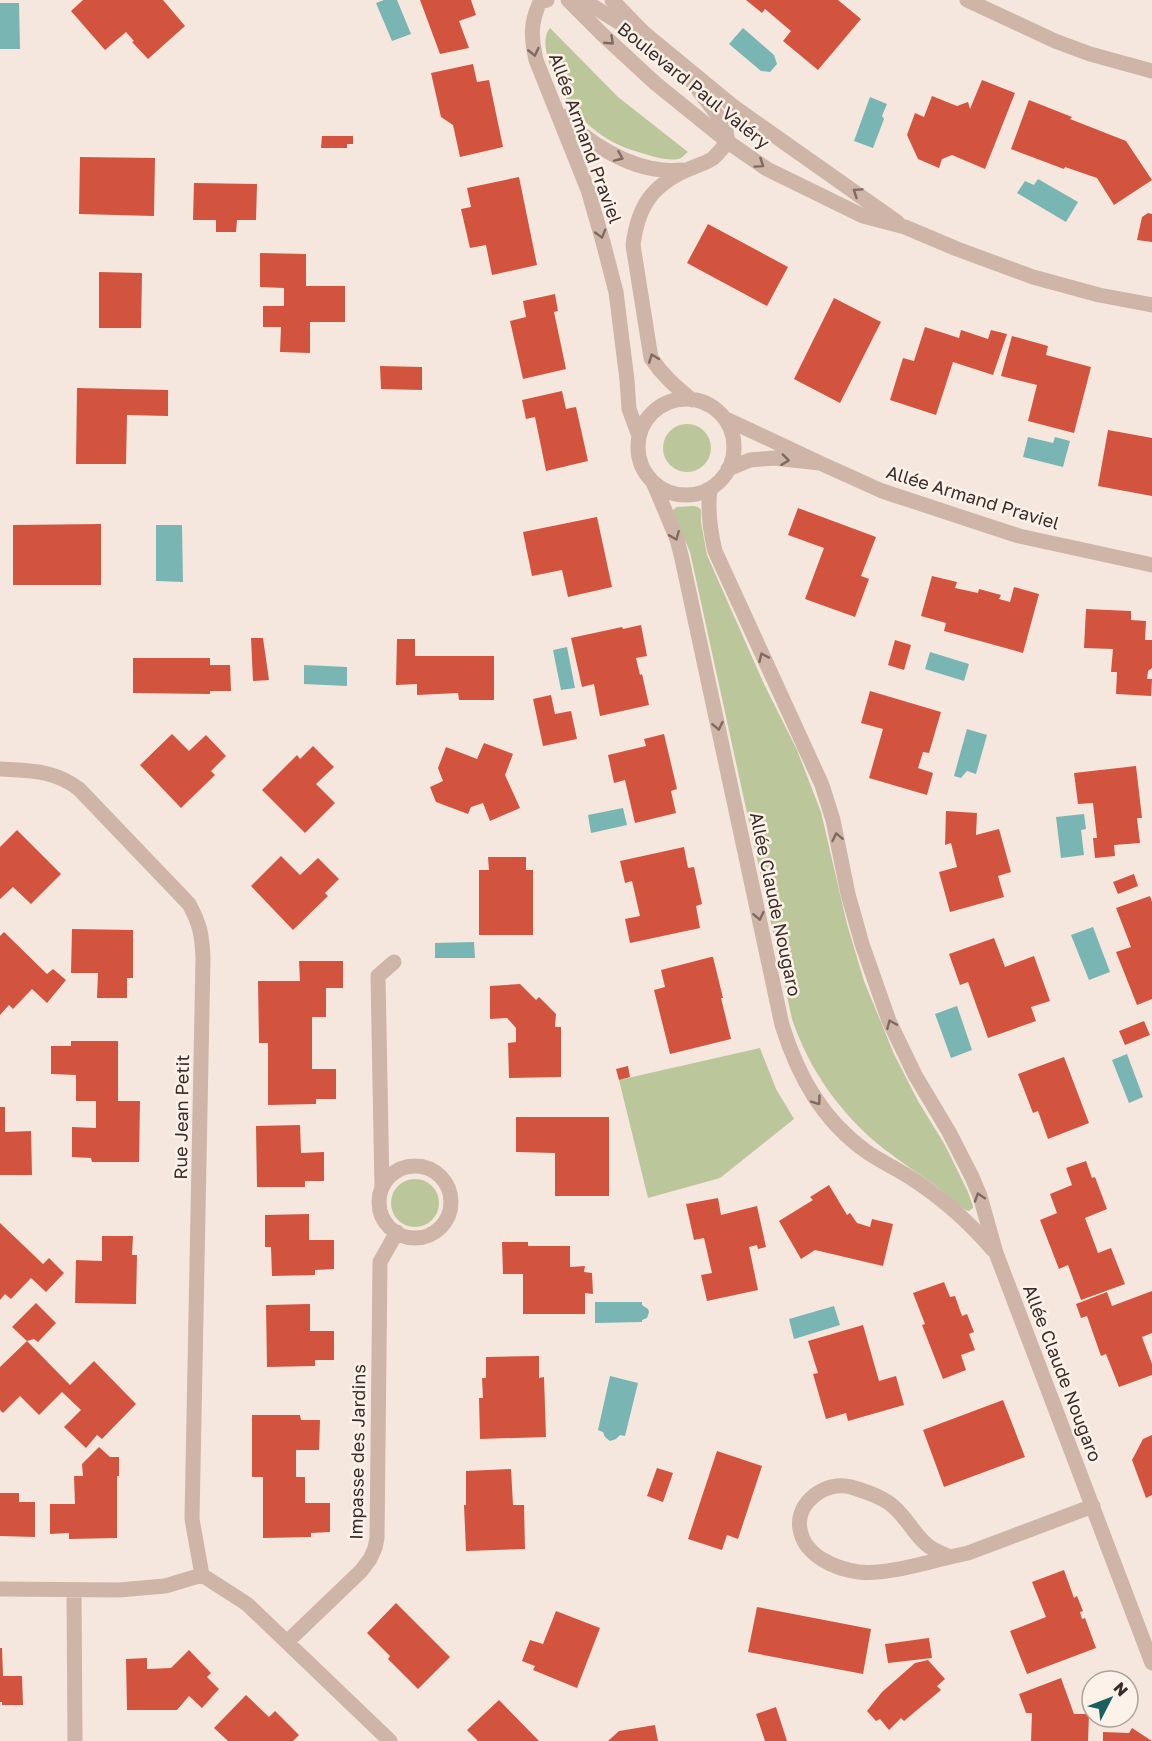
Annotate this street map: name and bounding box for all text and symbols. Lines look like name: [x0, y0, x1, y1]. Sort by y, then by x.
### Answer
street label: Boulevard Paul Valéry: [614, 17, 774, 153]
one-way arrow: [603, 34, 613, 45]
one-way arrow: [527, 46, 540, 56]
street label: Allée Armand Praviel: [545, 50, 627, 226]
one-way arrow: [613, 149, 624, 161]
one-way arrow: [754, 157, 765, 168]
one-way arrow: [853, 188, 864, 199]
one-way arrow: [594, 228, 606, 239]
one-way arrow: [648, 353, 661, 363]
one-way arrow: [780, 453, 789, 465]
street label: Allée Armand Praviel: [884, 460, 1062, 534]
one-way arrow: [668, 529, 680, 540]
one-way arrow: [758, 653, 770, 664]
one-way arrow: [711, 720, 724, 730]
street label: Allée Claude Nougaro: [746, 810, 806, 998]
one-way arrow: [831, 832, 844, 842]
one-way arrow: [752, 911, 765, 921]
one-way arrow: [886, 1019, 898, 1030]
street label: Rue Jean Petit: [169, 1054, 193, 1180]
one-way arrow: [810, 1094, 821, 1105]
one-way arrow: [974, 1192, 987, 1203]
street label: Allée Claude Nougaro: [1019, 1281, 1107, 1465]
street label: Impasse des Jardins: [344, 1364, 370, 1540]
north arrow: [1080, 1669, 1140, 1729]
text: N: [1110, 1678, 1133, 1700]

